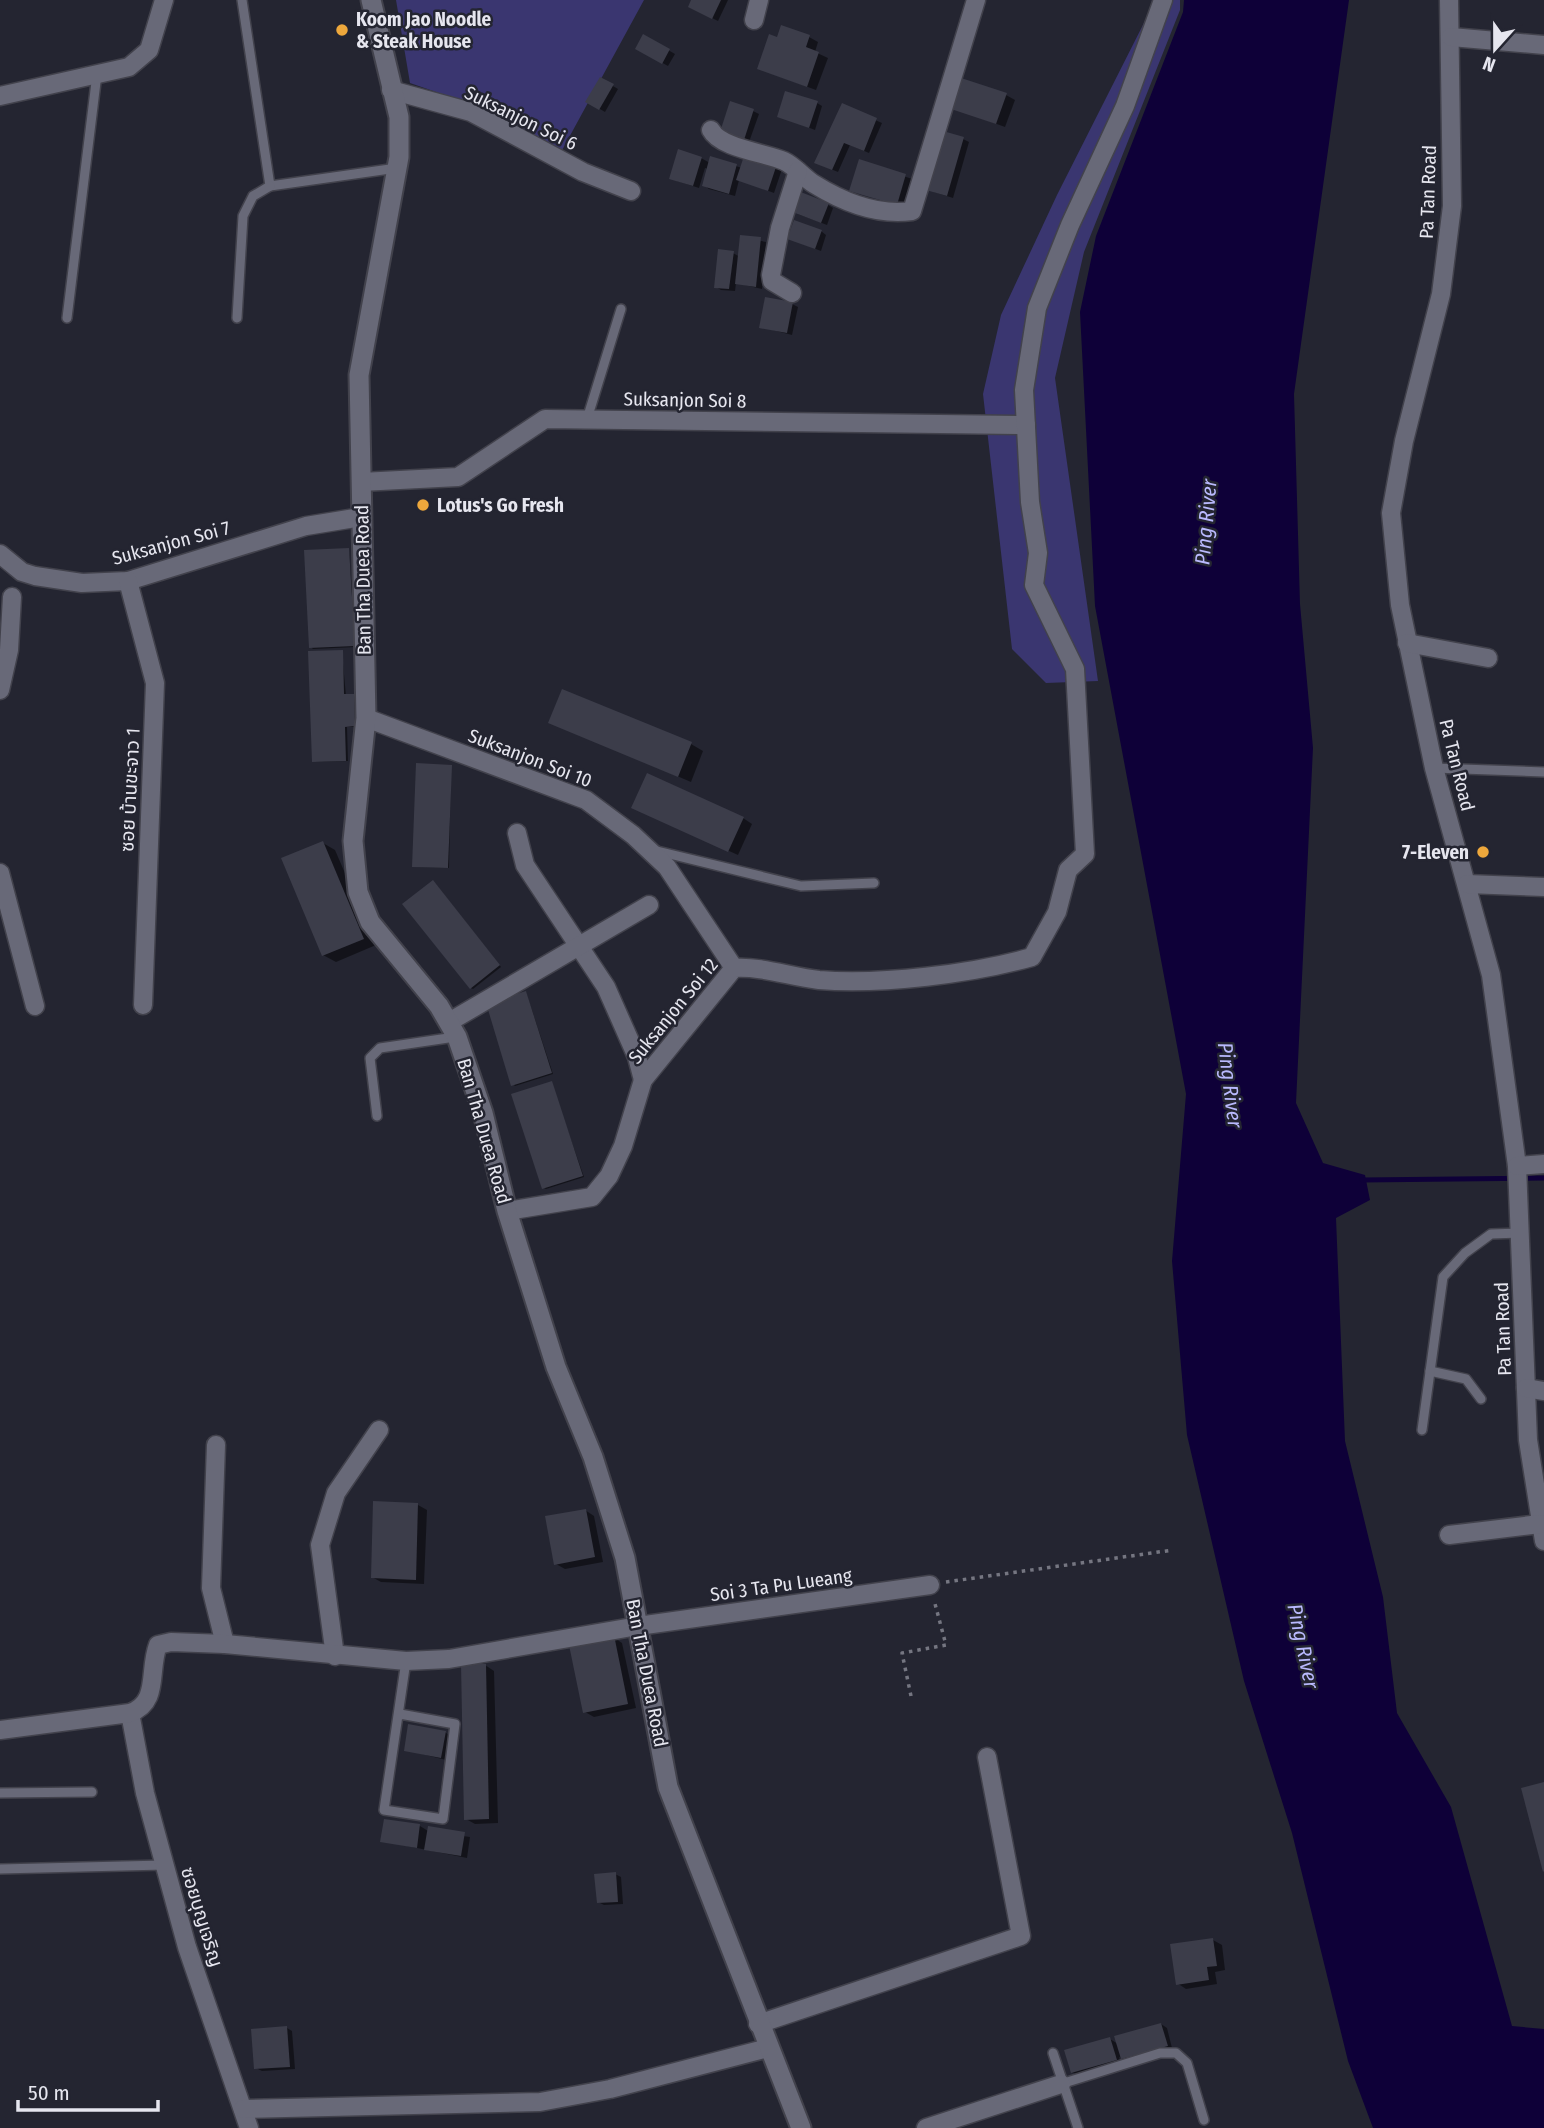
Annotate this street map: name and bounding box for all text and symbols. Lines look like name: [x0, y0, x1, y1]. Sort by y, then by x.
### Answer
place label: Koom Jao Noodle & Steak House: [356, 8, 492, 53]
north arrow: [1460, 14, 1530, 84]
marker: Koom Jao Noodle & Steak House: [334, 22, 350, 38]
text: N: [1480, 52, 1499, 77]
street label: Suksanjon Soi 6: [461, 81, 581, 155]
street label: Pa Tan Road: [1415, 145, 1441, 239]
street label: Suksanjon Soi 8: [623, 387, 747, 413]
water label: Ping River: [1189, 477, 1223, 566]
place label: Lotus's Go Fresh: [437, 494, 564, 517]
marker: Lotus's Go Fresh: [415, 497, 431, 513]
street label: Ban Tha Duea Road: [350, 505, 376, 655]
street label: Suksanjon Soi 7: [110, 516, 233, 570]
street label: Pa Tan Road: [1435, 717, 1479, 813]
street label: Suksanjon Soi 10: [465, 724, 595, 792]
street label: ซอย บ้านขะจาว 1: [115, 728, 145, 852]
place label: 7-Eleven: [1402, 841, 1469, 864]
marker: 7-Eleven: [1475, 844, 1491, 860]
street label: Suksanjon Soi 12: [623, 954, 723, 1068]
water label: Ping River: [1212, 1041, 1248, 1130]
street label: Ban Tha Duea Road: [452, 1056, 516, 1206]
street label: Pa Tan Road: [1490, 1282, 1516, 1376]
street label: Soi 3 Ta Pu Lueang: [709, 1564, 853, 1606]
street label: Ban Tha Duea Road: [621, 1597, 673, 1749]
water label: Ping River: [1281, 1601, 1325, 1691]
street label: ซอยบุญเจริญ: [176, 1864, 228, 1970]
scale bar: [18, 2068, 158, 2112]
text: 50 m: [28, 2080, 70, 2106]

